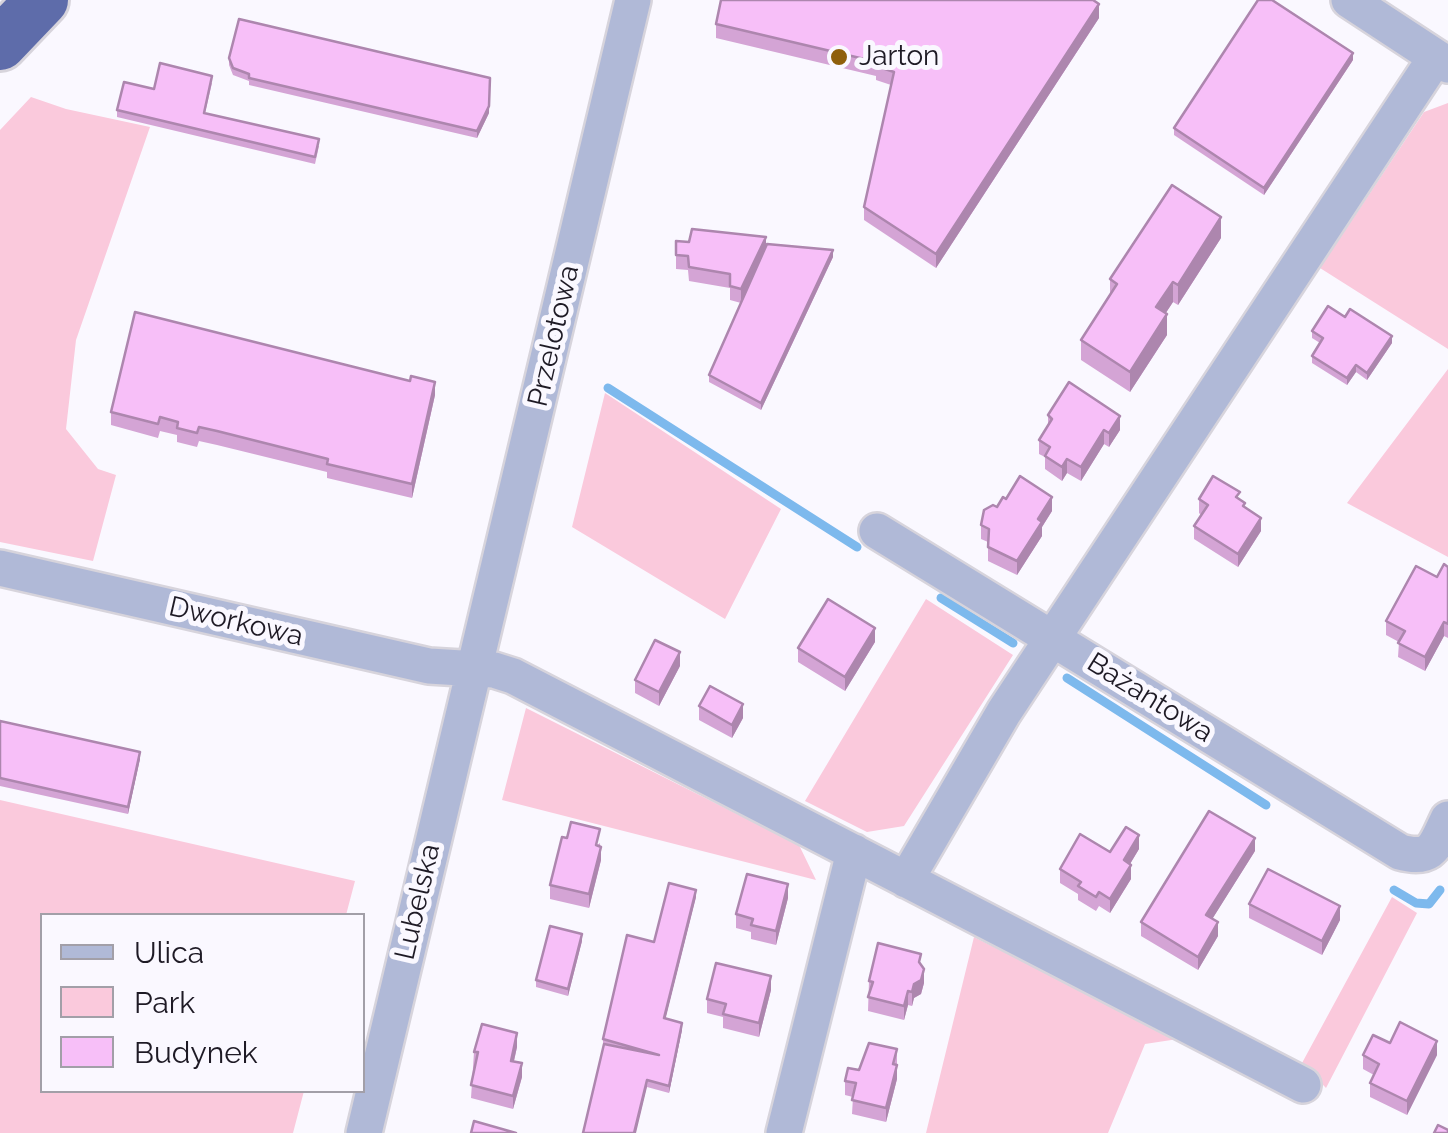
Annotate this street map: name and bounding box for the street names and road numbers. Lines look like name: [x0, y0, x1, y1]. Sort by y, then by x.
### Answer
street label: Przelotowa: [521, 262, 587, 410]
street label: Dworkowa: [166, 590, 306, 654]
street label: Bażantowa: [1081, 646, 1219, 750]
street label: Lubelska: [388, 841, 448, 963]

